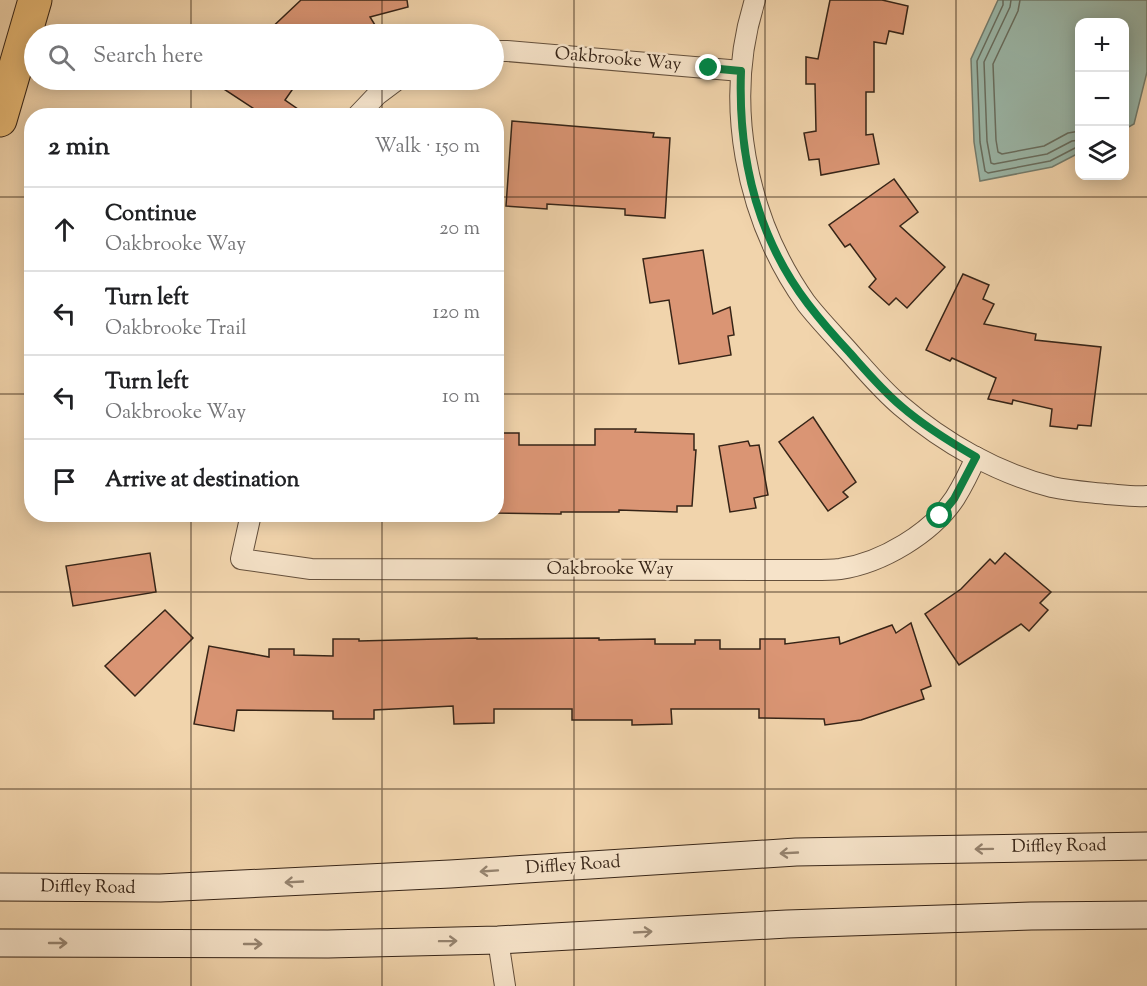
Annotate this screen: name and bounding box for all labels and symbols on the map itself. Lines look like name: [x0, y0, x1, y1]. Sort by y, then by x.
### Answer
street label: Oakbrooke Way: [554, 42, 682, 78]
route end: [695, 54, 721, 80]
route start: [926, 502, 952, 528]
street label: Oakbrooke Way: [546, 557, 674, 583]
street label: Diffley Road: [1011, 833, 1107, 861]
one-way arrow: [974, 843, 994, 855]
one-way arrow: [779, 847, 799, 858]
street label: Diffley Road: [525, 850, 621, 882]
one-way arrow: [480, 866, 500, 877]
street label: Diffley Road: [40, 874, 136, 902]
one-way arrow: [285, 876, 305, 887]
one-way arrow: [633, 926, 653, 937]
one-way arrow: [438, 936, 458, 947]
one-way arrow: [48, 937, 68, 949]
one-way arrow: [243, 938, 263, 950]

